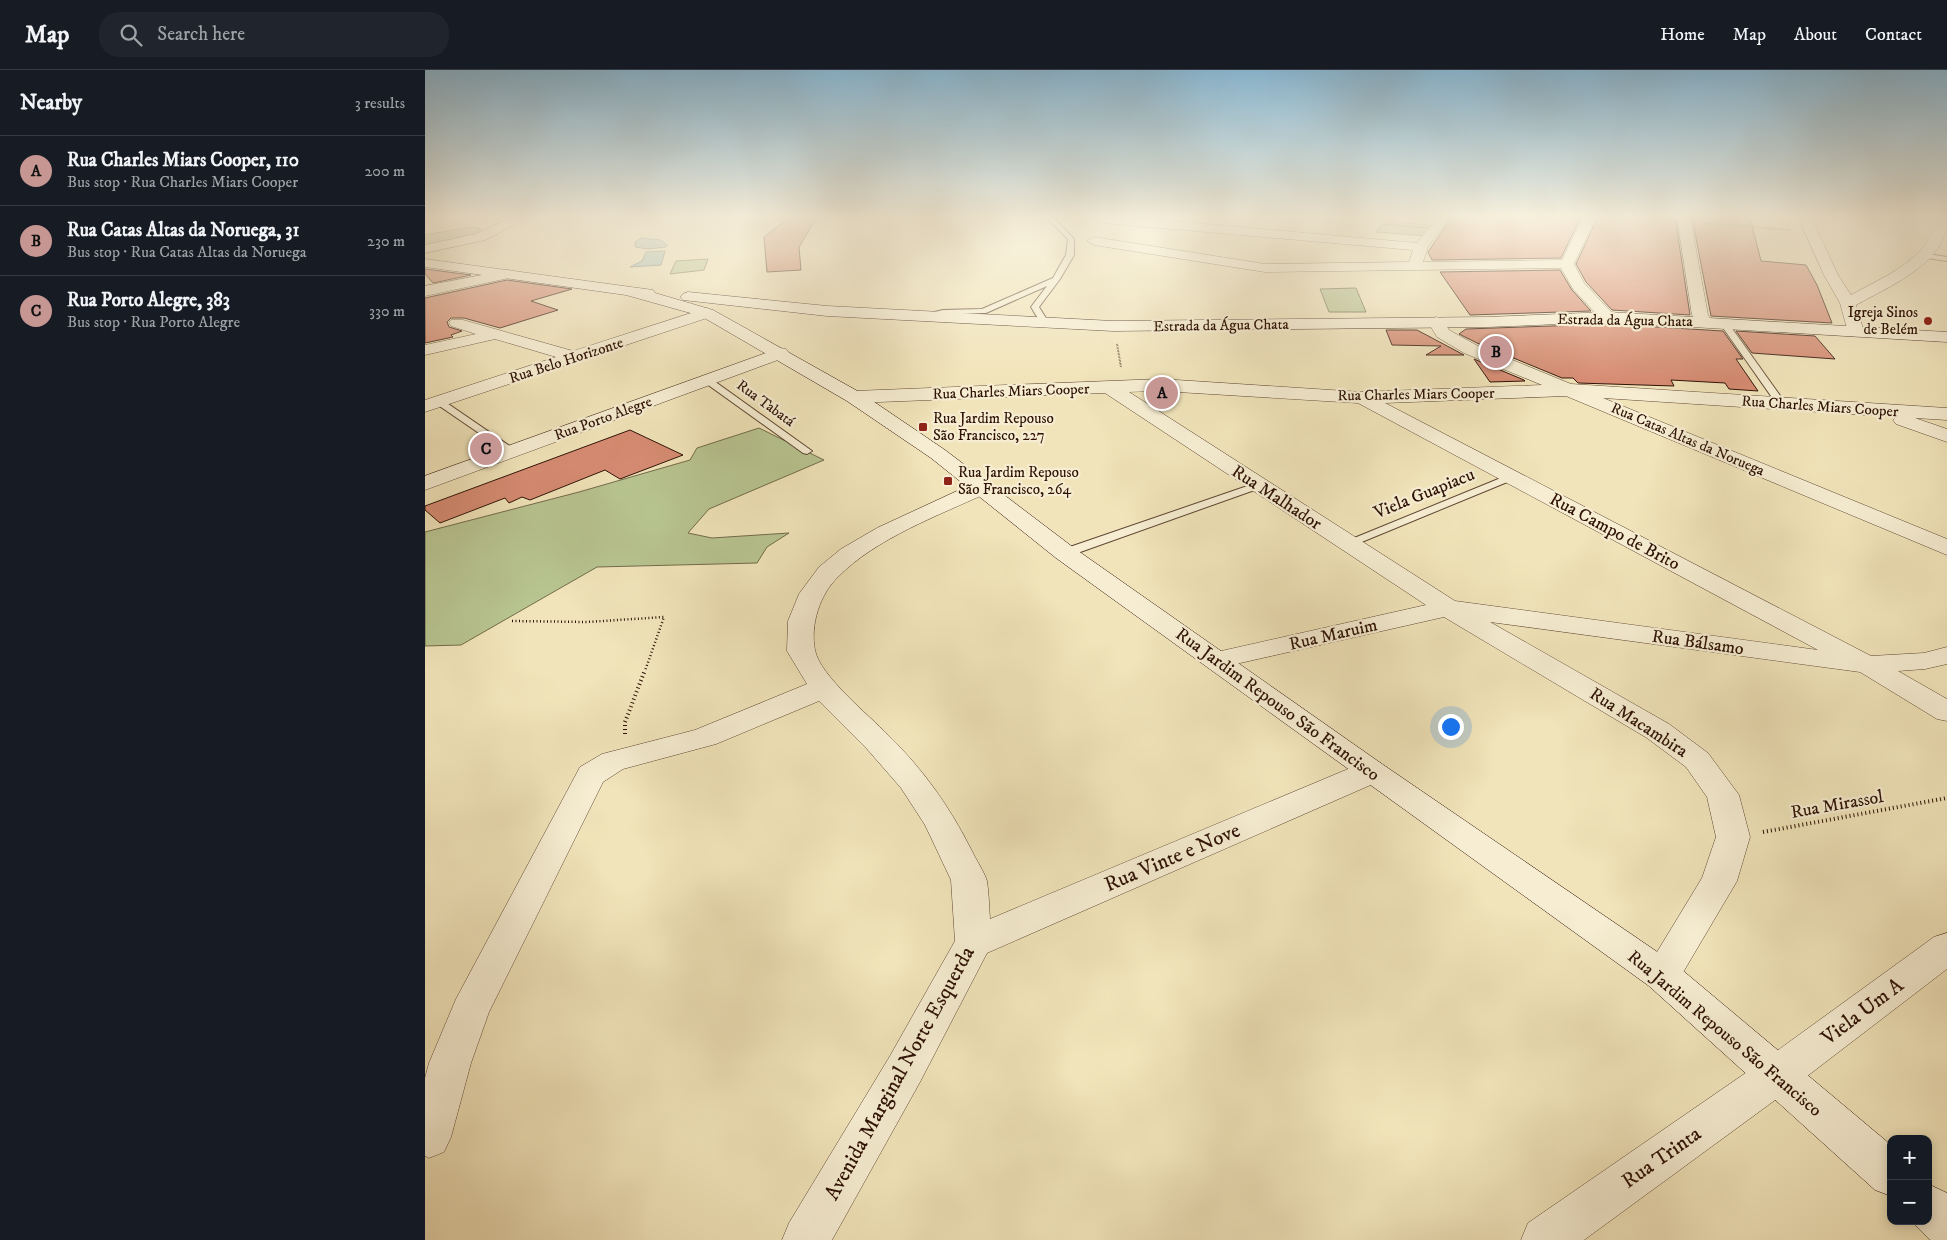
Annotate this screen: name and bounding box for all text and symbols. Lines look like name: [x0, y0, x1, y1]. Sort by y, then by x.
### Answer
search box: [99, 12, 449, 57]
text: Map: [25, 20, 69, 50]
icon: search: [117, 21, 145, 49]
text: Search here: [157, 23, 245, 46]
text: Home: [1660, 24, 1705, 46]
text: Map: [1733, 24, 1766, 46]
text: About: [1794, 24, 1837, 46]
text: Contact: [1865, 24, 1922, 46]
text: Nearby: [20, 90, 82, 116]
text: 3 results: [355, 93, 405, 113]
text: Rua Charles Miars Cooper, 110: [67, 149, 299, 172]
text: A: [31, 161, 41, 181]
text: 200 m: [364, 161, 405, 181]
text: Bus stop · Rua Charles Miars Cooper: [67, 172, 298, 192]
text: Rua Catas Altas da Noruega, 31: [67, 219, 299, 242]
text: B: [31, 231, 41, 251]
text: 230 m: [367, 231, 405, 251]
text: Bus stop · Rua Catas Altas da Noruega: [67, 242, 307, 262]
text: Rua Porto Alegre, 383: [67, 289, 230, 312]
text: C: [31, 301, 41, 321]
text: 330 m: [369, 301, 405, 321]
place label: Igreja Sinos de Belém: [1848, 303, 1918, 339]
street label: Estrada da Água Chata: [1557, 309, 1694, 331]
text: Bus stop · Rua Porto Alegre: [67, 312, 240, 332]
street label: Estrada da Água Chata: [1153, 314, 1290, 336]
marker: Igreja Sinos de Belém: [1922, 315, 1934, 327]
street label: Rua Belo Horizonte: [507, 333, 626, 388]
pin: B: [1480, 333, 1512, 371]
pin: A: [1146, 374, 1178, 412]
street label: Rua Tabatá: [733, 376, 799, 431]
street label: Rua Charles Miars Cooper: [932, 379, 1090, 404]
street label: Rua Charles Miars Cooper: [1337, 384, 1495, 405]
street label: Rua Porto Alegre: [552, 392, 655, 445]
street label: Rua Charles Miars Cooper: [1741, 392, 1899, 421]
street label: Rua Catas Altas da Noruega: [1608, 398, 1768, 481]
place label: Rua Jardim Repouso São Francisco, 227: [933, 409, 1054, 445]
marker: Rua Jardim Repouso São Francisco, 227: [917, 421, 929, 433]
pin: C: [470, 430, 502, 468]
street label: Rua Malhador: [1227, 461, 1326, 535]
place label: Rua Jardim Repouso São Francisco, 264: [958, 463, 1079, 499]
street label: Viela Guapiacu: [1370, 464, 1478, 525]
marker: Rua Jardim Repouso São Francisco, 264: [942, 475, 954, 487]
street label: Rua Campo de Brito: [1546, 488, 1684, 576]
street label: Rua Maruim: [1287, 614, 1379, 656]
street label: Rua Jardim Repouso São Francisco: [1171, 623, 1384, 786]
street label: Rua Bálsamo: [1651, 626, 1745, 660]
street label: Rua Macambira: [1585, 683, 1692, 763]
your location: [1438, 714, 1464, 740]
street label: Rua Mirassol: [1789, 786, 1886, 824]
street label: Rua Vinte e Nove: [1101, 818, 1244, 898]
street label: Avenida Marginal Norte Esquerda: [819, 942, 981, 1205]
street label: Rua Jardim Repouso São Francisco: [1623, 946, 1826, 1122]
street label: Viela Um A: [1815, 972, 1909, 1052]
street label: Rua Trinta: [1617, 1121, 1706, 1195]
map controls: [1887, 1135, 1932, 1225]
button: +: [1887, 1135, 1932, 1180]
button: −: [1887, 1180, 1932, 1225]

